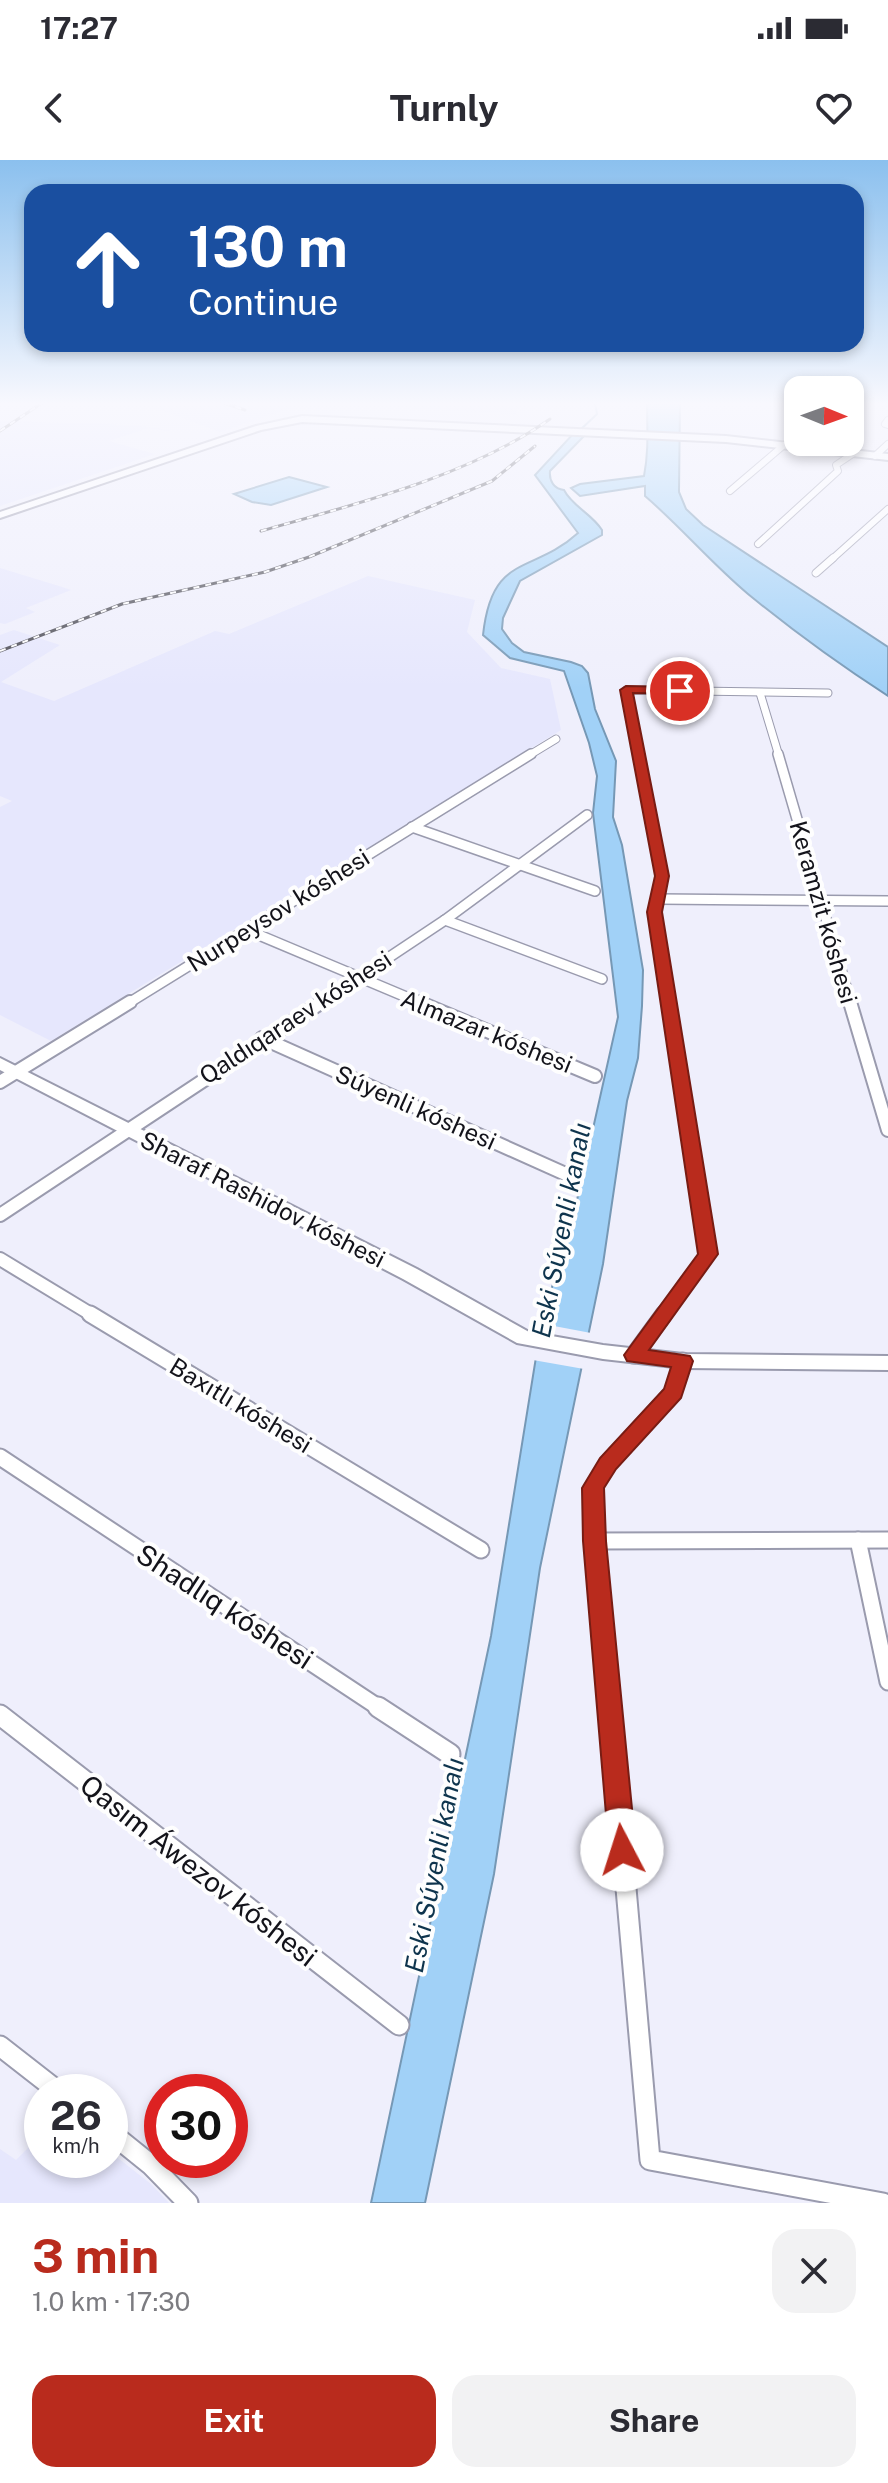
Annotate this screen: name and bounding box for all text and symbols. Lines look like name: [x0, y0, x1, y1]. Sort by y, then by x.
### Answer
text: 17:27: [40, 10, 118, 46]
icon: back: [32, 86, 76, 130]
icon: heart: [812, 86, 856, 130]
text: Turnly: [390, 87, 498, 129]
text: 130 m: [188, 214, 348, 280]
icon: ahead: [56, 216, 160, 320]
text: Continue: [188, 281, 338, 323]
north arrow: [784, 376, 864, 456]
map controls: [784, 376, 864, 456]
pin: [646, 657, 714, 725]
icon: arrive: [658, 669, 702, 713]
street label: Keramzit kóshesi: [785, 817, 863, 1007]
street label: Nurpeysov kóshesi: [182, 843, 374, 977]
street label: Qaldıqaraev kóshesi: [194, 945, 396, 1089]
street label: Almazar kóshesi: [397, 984, 577, 1078]
street label: Súyenli kóshesi: [331, 1059, 501, 1155]
water label: Eski Súyenli kanalı: [525, 1120, 597, 1340]
street label: Sharaf Rashidov kóshesi: [136, 1125, 390, 1273]
street label: Baxıtlı kóshesi: [165, 1352, 317, 1458]
street label: Shadlıq kóshesi: [131, 1537, 319, 1675]
water label: Eski Súyenli kanalı: [398, 1755, 470, 1975]
street label: Qasım Áwezov kóshesi: [74, 1767, 324, 1973]
position arrow: [580, 1808, 664, 1892]
speed limit sign: 30: [144, 2074, 248, 2178]
text: 26: [50, 2092, 102, 2139]
text: km/h: [52, 2134, 100, 2158]
text: 3 min: [32, 2227, 159, 2284]
button: close: [772, 2229, 856, 2313]
text: 1.0 km · 17:30: [32, 2286, 190, 2317]
button: Exit: [32, 2375, 436, 2467]
button: Share: [452, 2375, 856, 2467]

